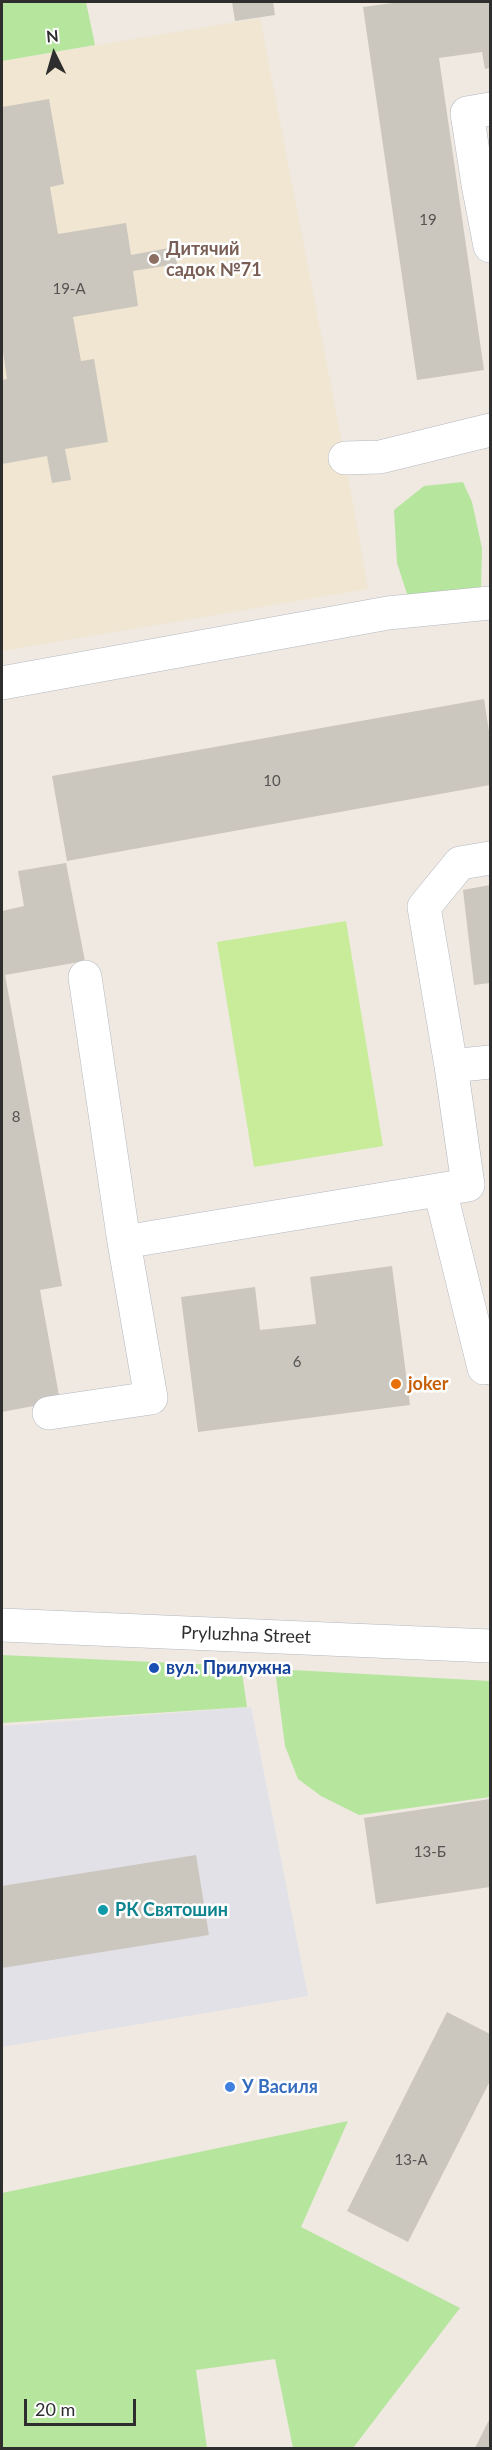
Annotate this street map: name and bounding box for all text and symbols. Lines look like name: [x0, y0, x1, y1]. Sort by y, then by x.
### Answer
north arrow: [24, 24, 84, 84]
text: N: [45, 26, 59, 46]
house number: 19: [419, 211, 437, 229]
place label: Дитячий садок №71: [166, 238, 262, 280]
marker: Дитячий садок №71: [147, 252, 161, 266]
house number: 19-А: [52, 280, 86, 298]
house number: 10: [263, 772, 281, 790]
house number: 8: [12, 1108, 20, 1126]
house number: 6: [293, 1353, 301, 1371]
place label: joker: [408, 1373, 448, 1395]
marker: joker: [389, 1377, 403, 1391]
street label: Pryluzhna Street: [181, 1622, 311, 1648]
place label: вул. Прилужна: [166, 1657, 291, 1679]
marker: вул. Прилужна: [147, 1661, 161, 1675]
house number: 13-Б: [414, 1843, 446, 1861]
place label: РК Святошин: [115, 1899, 228, 1921]
marker: РК Святошин: [96, 1903, 110, 1917]
place label: У Василя: [242, 2076, 318, 2098]
marker: У Василя: [223, 2080, 237, 2094]
house number: 13-А: [394, 2151, 428, 2169]
scale bar: [27, 2387, 140, 2425]
text: 20 m: [35, 2398, 75, 2420]

